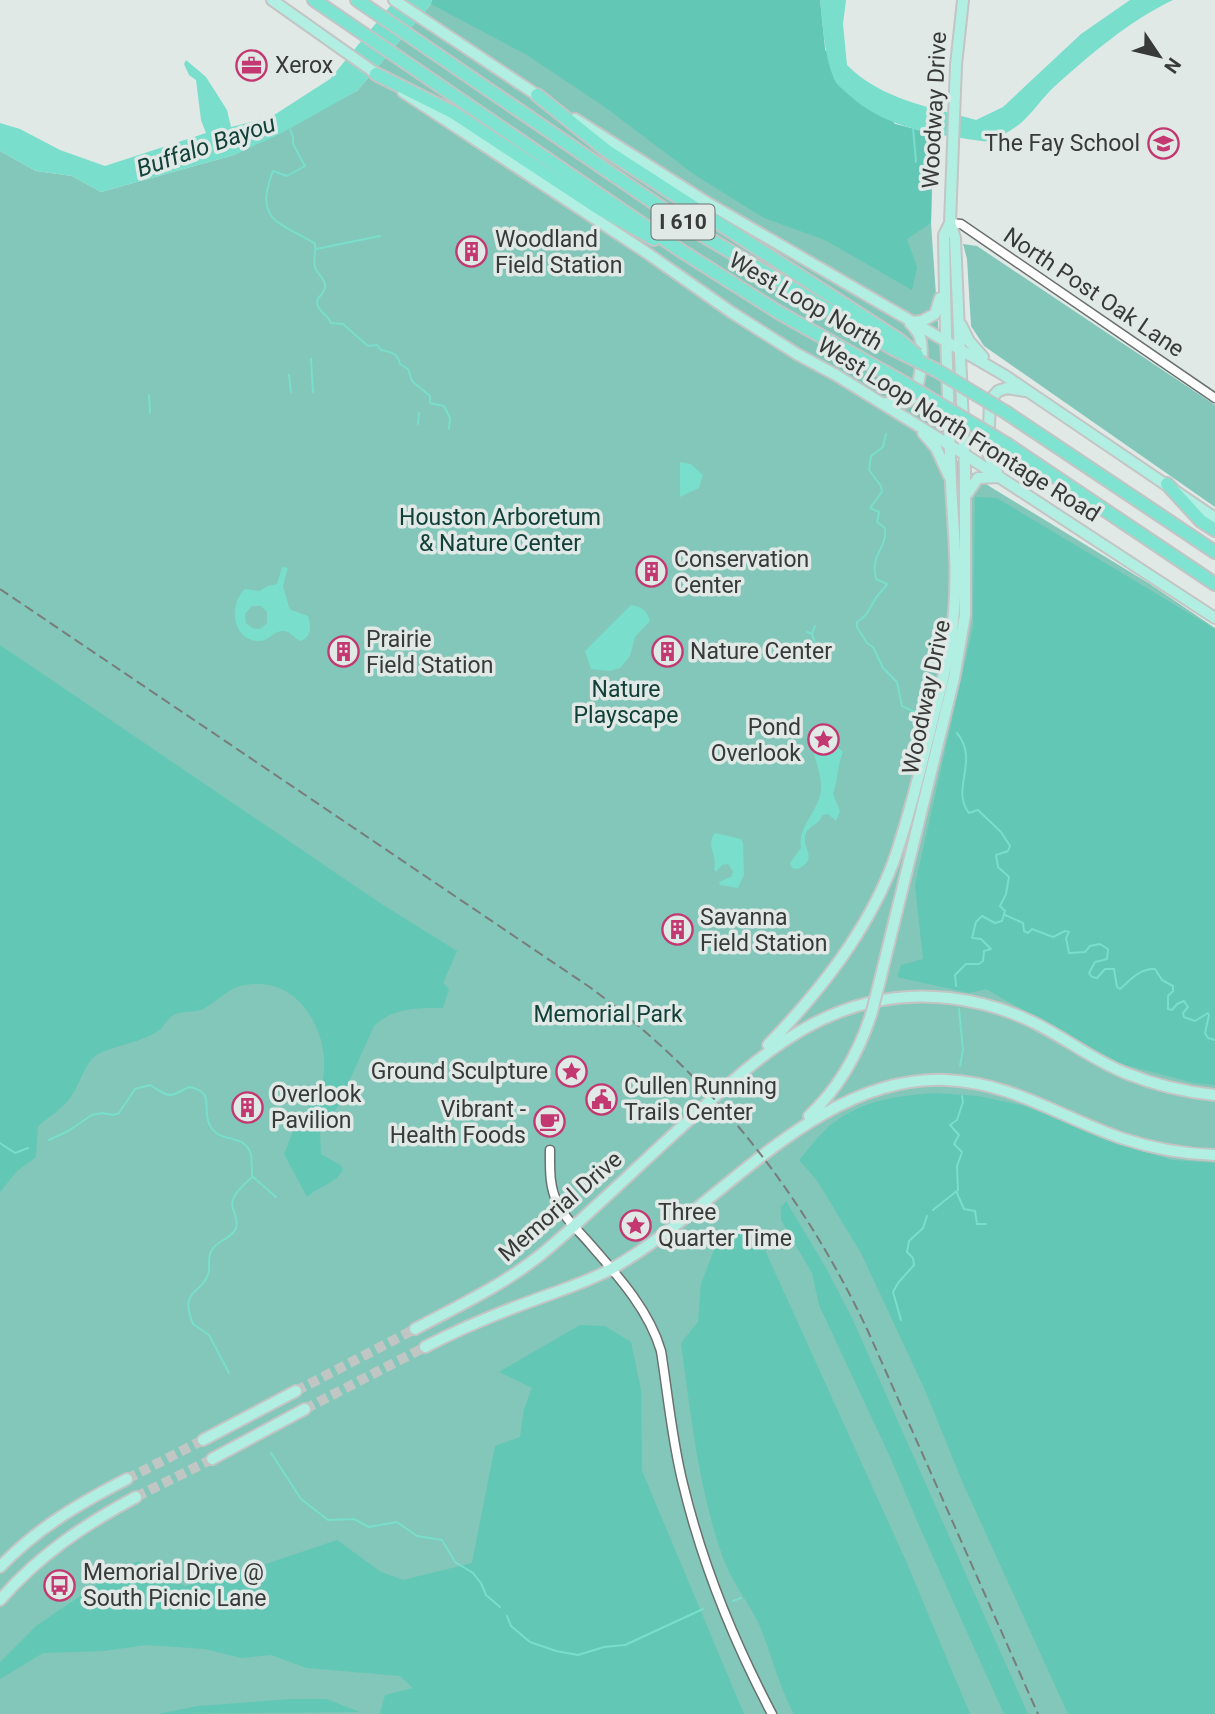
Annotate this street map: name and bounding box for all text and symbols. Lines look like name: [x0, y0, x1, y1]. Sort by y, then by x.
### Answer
north arrow: [1124, 21, 1194, 91]
street label: Woodway Drive: [917, 31, 952, 189]
office icon: Xerox: [235, 48, 269, 82]
place label: Xerox: [275, 52, 333, 79]
text: N: [1159, 53, 1186, 78]
water label: Buffalo Bayou: [133, 109, 279, 183]
school or university icon: The Fay School: [1146, 126, 1180, 160]
place label: The Fay School: [984, 130, 1140, 157]
road number: I 610: [652, 204, 714, 240]
street label: North Post Oak Lane: [998, 222, 1189, 363]
place label: Woodland Field Station: [495, 226, 622, 279]
building icon: Woodland Field Station: [455, 235, 489, 269]
street label: West Loop North: [724, 247, 887, 356]
street label: West Loop North Frontage Road: [813, 331, 1105, 528]
park label: Houston Arboretum & Nature Center: [399, 504, 601, 557]
place label: Conservation Center: [674, 546, 809, 599]
building icon: Conservation Center: [634, 555, 668, 589]
street label: Woodway Drive: [897, 617, 956, 777]
place label: Prairie Field Station: [366, 626, 493, 679]
building icon: Nature Center: [650, 634, 684, 668]
building icon: Prairie Field Station: [326, 635, 360, 669]
place label: Nature Center: [690, 638, 832, 665]
park label: Nature Playscape: [574, 676, 678, 729]
place label: Pond Overlook: [711, 714, 801, 767]
place icon: Pond Overlook: [807, 723, 841, 757]
place label: Savanna Field Station: [700, 904, 827, 957]
building icon: Savanna Field Station: [660, 913, 694, 947]
park label: Memorial Park: [533, 1001, 683, 1028]
place icon: Ground Sculpture: [554, 1054, 588, 1088]
place label: Ground Sculpture: [371, 1058, 548, 1085]
place label: Cullen Running Trails Center: [624, 1073, 777, 1126]
place label: Overlook Pavilion: [271, 1081, 362, 1134]
public building icon: Cullen Running Trails Center: [584, 1082, 618, 1116]
building icon: Overlook Pavilion: [231, 1090, 265, 1124]
place label: Vibrant - Health Foods: [390, 1096, 526, 1149]
cafe icon: Vibrant - Health Foods: [532, 1105, 566, 1139]
street label: Memorial Drive: [493, 1146, 627, 1267]
place label: Three Quarter Time: [658, 1199, 792, 1252]
place icon: Three Quarter Time: [618, 1208, 652, 1242]
place label: Memorial Drive @ South Picnic Lane: [83, 1559, 266, 1612]
bus stop icon: Memorial Drive @ South Picnic Lane: [43, 1568, 77, 1602]

